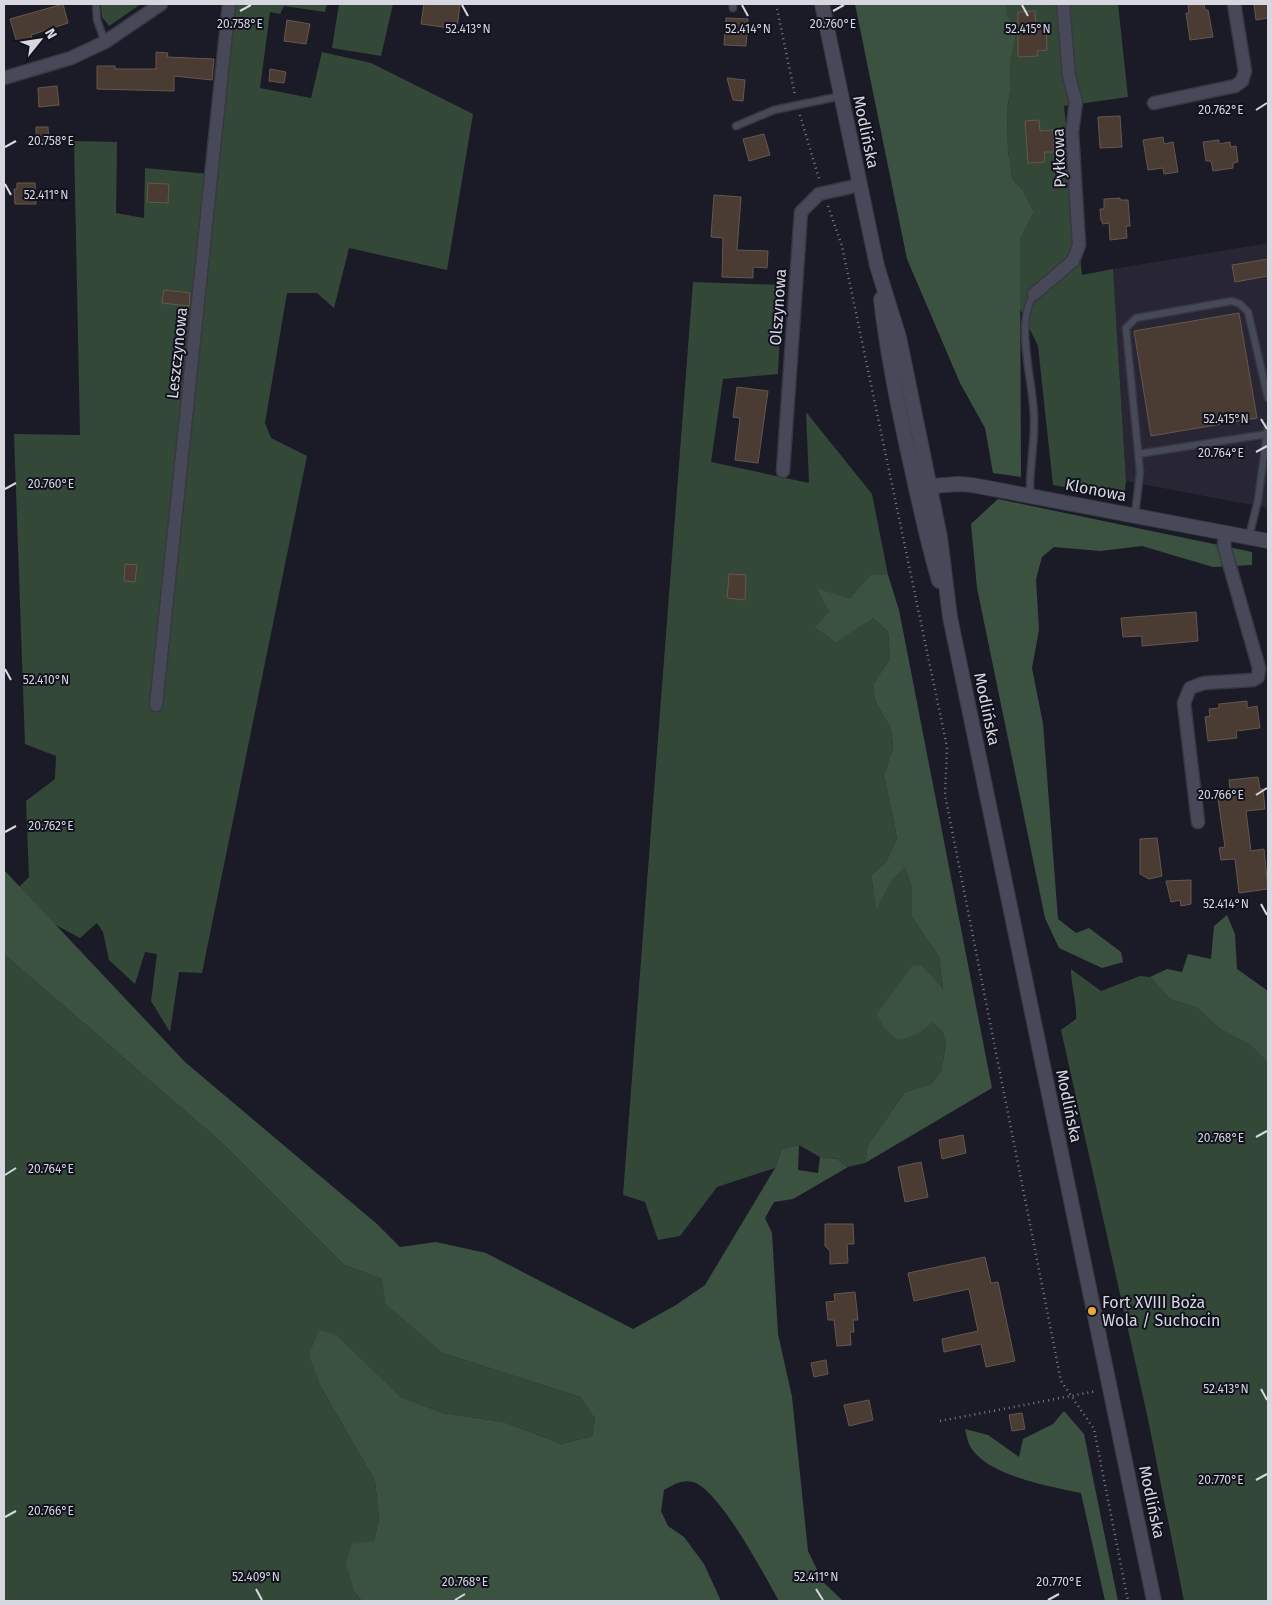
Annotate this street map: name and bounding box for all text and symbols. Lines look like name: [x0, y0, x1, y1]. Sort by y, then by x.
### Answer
north arrow: [15, 15, 65, 65]
text: 20.758°E: [217, 17, 263, 31]
text: 20.760°E: [810, 17, 856, 31]
text: 52.413°N: [445, 22, 491, 36]
text: 52.414°N: [725, 22, 771, 36]
text: 52.415°N: [1005, 22, 1051, 36]
text: N: [41, 25, 61, 42]
street label: Modlińska: [849, 94, 883, 170]
text: 20.762°E: [1198, 103, 1244, 117]
street label: Pyłkowa: [1048, 128, 1070, 188]
text: 20.758°E: [28, 134, 74, 148]
text: 52.411°N: [24, 188, 68, 202]
street label: Olszynowa: [766, 268, 790, 346]
street label: Leszczynowa: [163, 306, 191, 400]
text: 52.415°N: [1203, 412, 1249, 426]
text: 20.764°E: [1198, 446, 1244, 460]
street label: Klonowa: [1064, 475, 1128, 505]
text: 20.760°E: [28, 477, 74, 491]
street label: Modlińska: [970, 671, 1004, 747]
text: 52.410°N: [23, 673, 69, 687]
text: 20.766°E: [1198, 788, 1244, 802]
text: 20.762°E: [28, 819, 74, 833]
text: 52.414°N: [1203, 897, 1249, 911]
street label: Modlińska: [1052, 1068, 1086, 1144]
text: 20.768°E: [1198, 1131, 1244, 1145]
text: 20.764°E: [28, 1162, 74, 1176]
place label: Fort XVIII Boża Wola / Suchocin: [1102, 1293, 1220, 1330]
marker: Fort XVIII Boża Wola / Suchocin: [1086, 1305, 1098, 1317]
text: 52.413°N: [1203, 1382, 1249, 1396]
street label: Modlińska: [1135, 1464, 1169, 1540]
text: 20.770°E: [1198, 1473, 1244, 1487]
text: 20.766°E: [28, 1504, 74, 1518]
text: 52.409°N: [232, 1570, 280, 1584]
text: 52.411°N: [794, 1570, 838, 1584]
text: 20.768°E: [442, 1575, 488, 1589]
text: 20.770°E: [1036, 1575, 1082, 1589]

